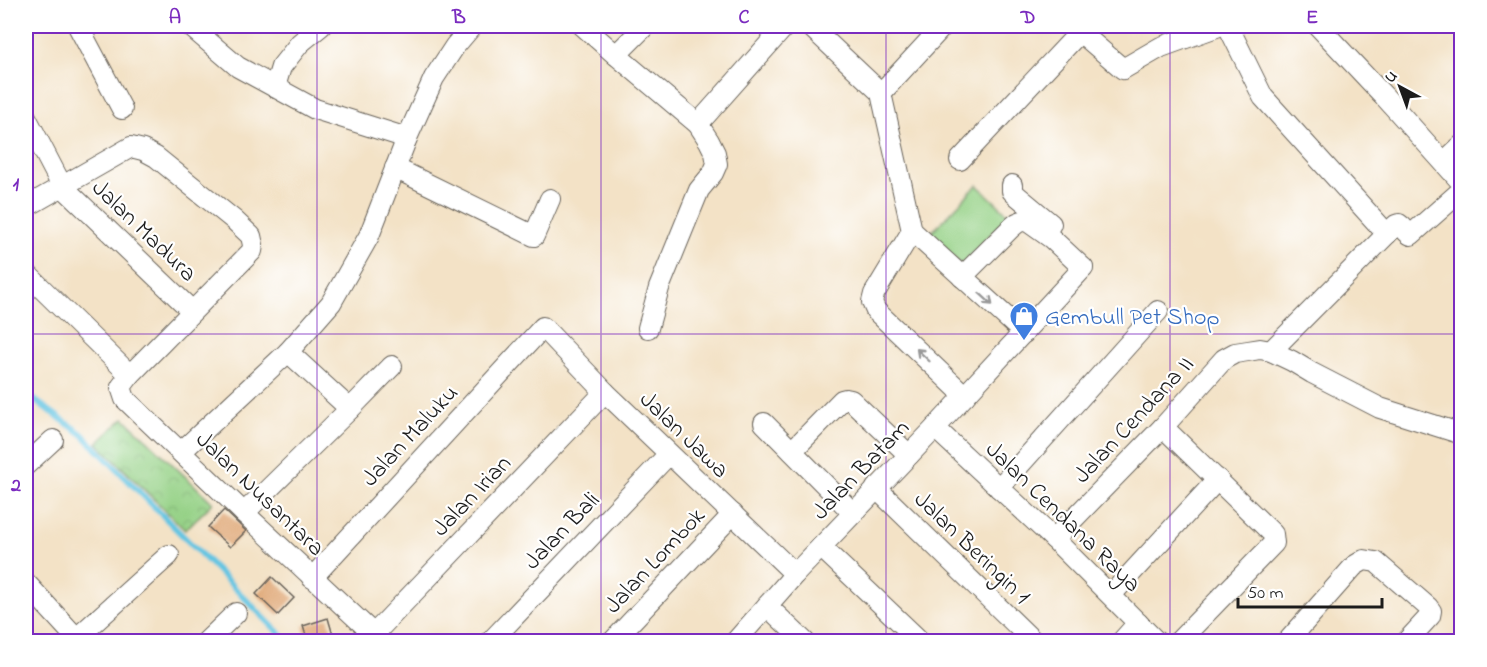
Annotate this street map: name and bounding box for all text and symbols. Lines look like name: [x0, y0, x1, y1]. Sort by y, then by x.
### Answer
text: A: [169, 4, 181, 33]
text: B: [451, 4, 466, 33]
text: C: [739, 4, 750, 33]
text: D: [1020, 4, 1035, 33]
text: E: [1306, 4, 1318, 33]
north arrow: [1370, 57, 1430, 117]
text: U: [1380, 65, 1403, 90]
text: 1: [13, 171, 20, 200]
street label: Jalan Madura: [83, 172, 204, 291]
one-way arrow: [978, 292, 993, 306]
shop icon: Gembull Pet Shop: [1008, 300, 1040, 342]
place label: Gembull Pet Shop: [1045, 301, 1219, 336]
one-way arrow: [915, 348, 930, 363]
street label: Jalan Cendana II: [1066, 349, 1203, 493]
street label: Jalan Maluku: [354, 378, 468, 496]
street label: Jalan Jawa: [631, 384, 736, 488]
street label: Jalan Batam: [805, 412, 919, 529]
street label: Jalan Nusantara: [187, 424, 332, 566]
street label: Jalan Cendana Raya: [976, 434, 1148, 602]
street label: Jalan Irian: [425, 448, 521, 545]
text: 2: [10, 472, 21, 501]
street label: Jalan Beringin 1: [905, 484, 1038, 614]
street label: Jalan Bali: [517, 485, 609, 579]
street label: Jalan Lombok: [597, 500, 715, 623]
scale bar: [1238, 571, 1382, 609]
text: 50 m: [1247, 581, 1284, 607]

